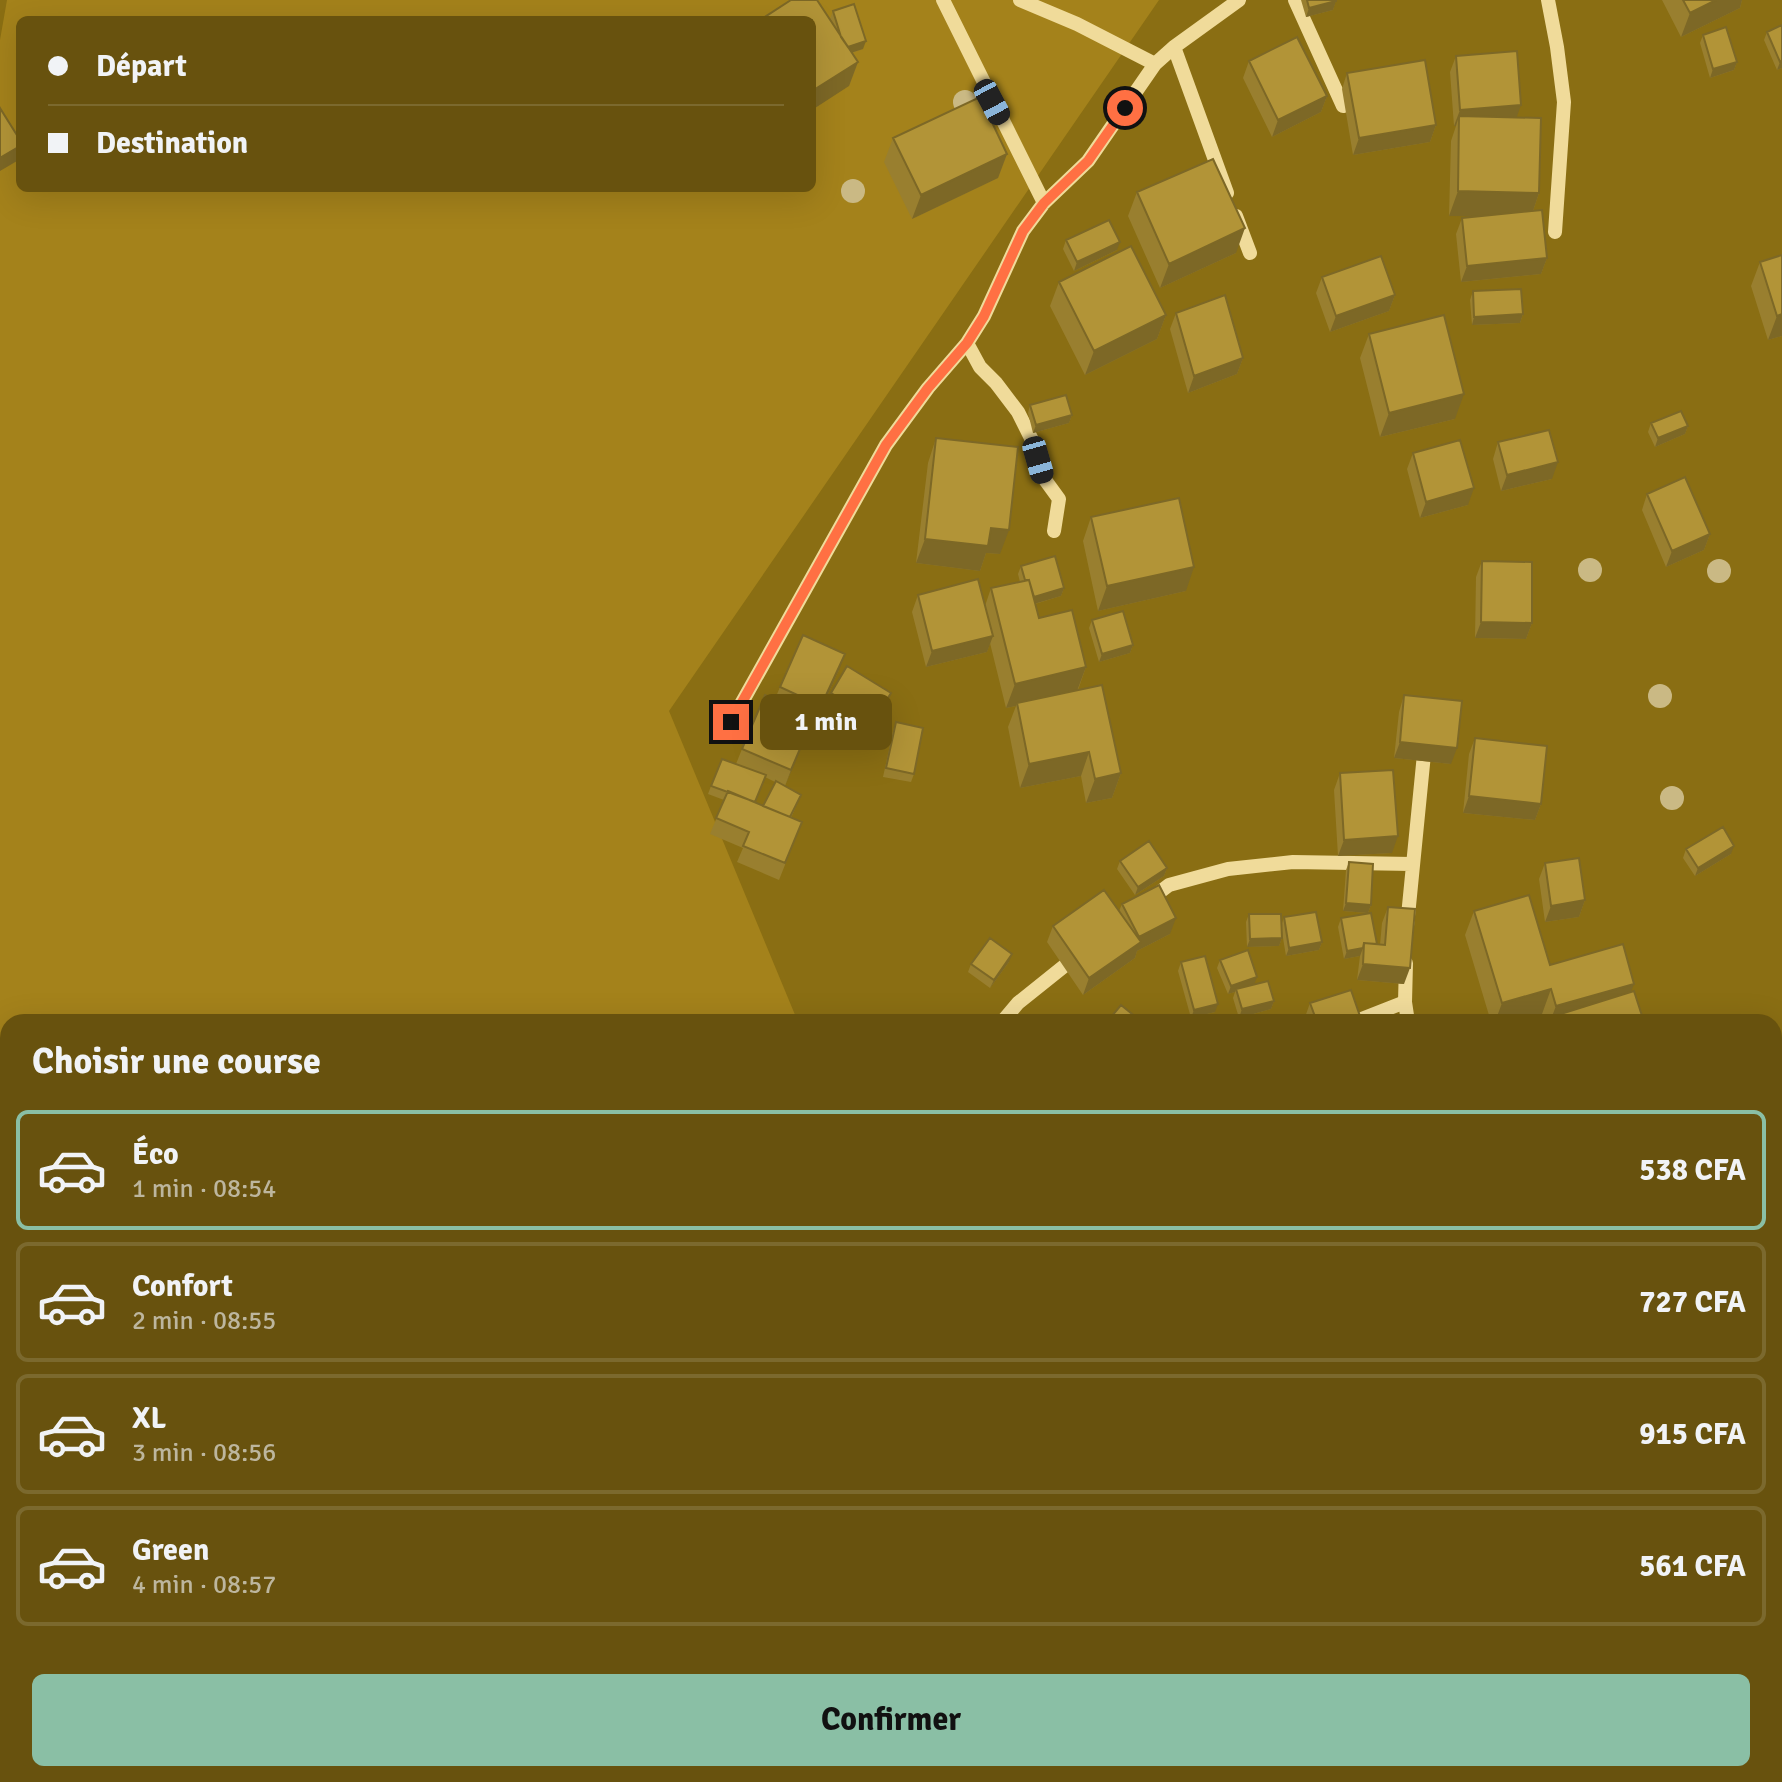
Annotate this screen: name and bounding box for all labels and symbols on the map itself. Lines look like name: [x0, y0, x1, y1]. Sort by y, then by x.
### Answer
car: [970, 75, 1014, 129]
route start: [1107, 90, 1143, 126]
car: [1020, 434, 1056, 486]
callout: 1 min: [759, 694, 891, 750]
route end: [713, 704, 749, 740]

